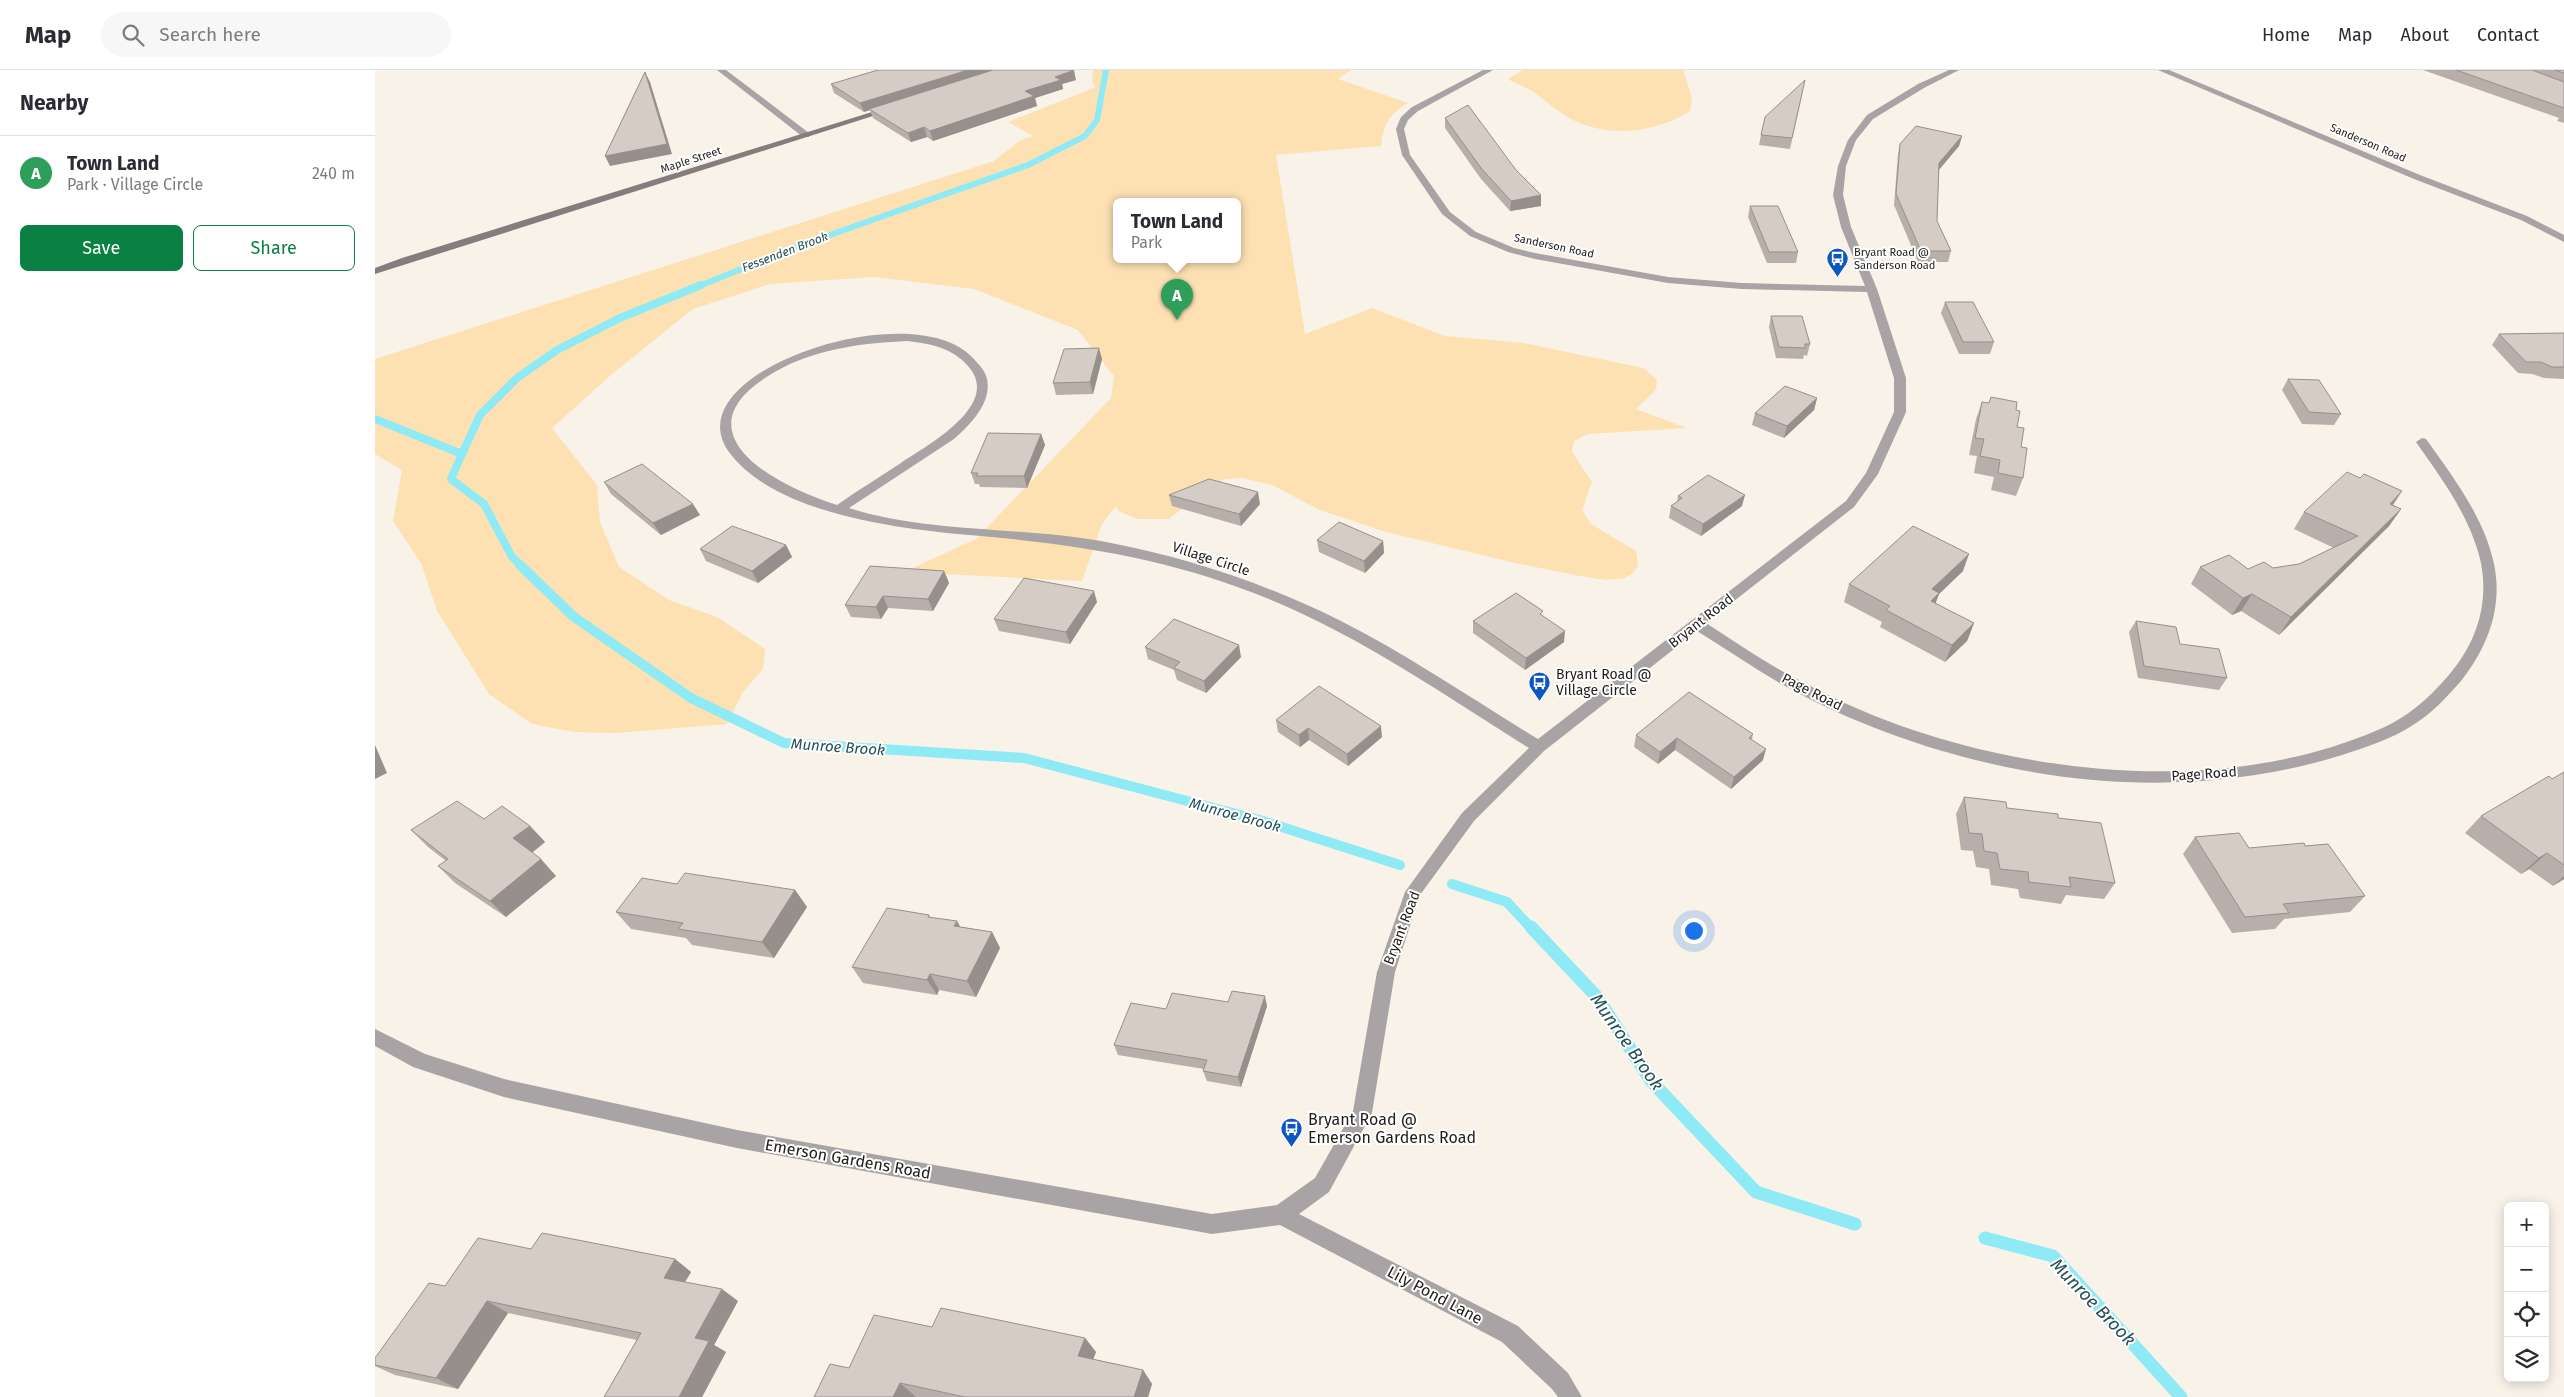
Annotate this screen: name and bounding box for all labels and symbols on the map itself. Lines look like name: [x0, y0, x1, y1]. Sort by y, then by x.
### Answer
street label: Sanderson Road: [2328, 121, 2408, 165]
street label: Maple Street: [659, 144, 723, 176]
water label: Fessenden Brook: [740, 229, 830, 275]
street label: Sanderson Road: [1513, 231, 1595, 261]
bus stop icon: Bryant Road @ Sanderson Road: [1826, 246, 1850, 277]
place label: Bryant Road @ Sanderson Road: [1854, 246, 1935, 272]
pin: A: [1161, 279, 1193, 320]
street label: Village Circle: [1170, 538, 1252, 580]
street label: Bryant Road: [1665, 590, 1737, 652]
place label: Bryant Road @ Village Circle: [1556, 666, 1651, 699]
bus stop icon: Bryant Road @ Village Circle: [1528, 670, 1552, 701]
street label: Page Road: [1779, 670, 1845, 714]
water label: Munroe Brook: [790, 735, 886, 759]
street label: Page Road: [2171, 763, 2237, 785]
water label: Munroe Brook: [1187, 794, 1283, 836]
street label: Bryant Road: [1380, 889, 1424, 967]
your location: [1681, 918, 1707, 944]
water label: Munroe Brook: [1586, 989, 1669, 1095]
place label: Bryant Road @ Emerson Gardens Road: [1308, 1110, 1476, 1147]
bus stop icon: Bryant Road @ Emerson Gardens Road: [1280, 1116, 1304, 1147]
street label: Emerson Gardens Road: [764, 1135, 932, 1183]
water label: Munroe Brook: [2046, 1254, 2140, 1350]
street label: Lily Pond Lane: [1384, 1262, 1486, 1328]

